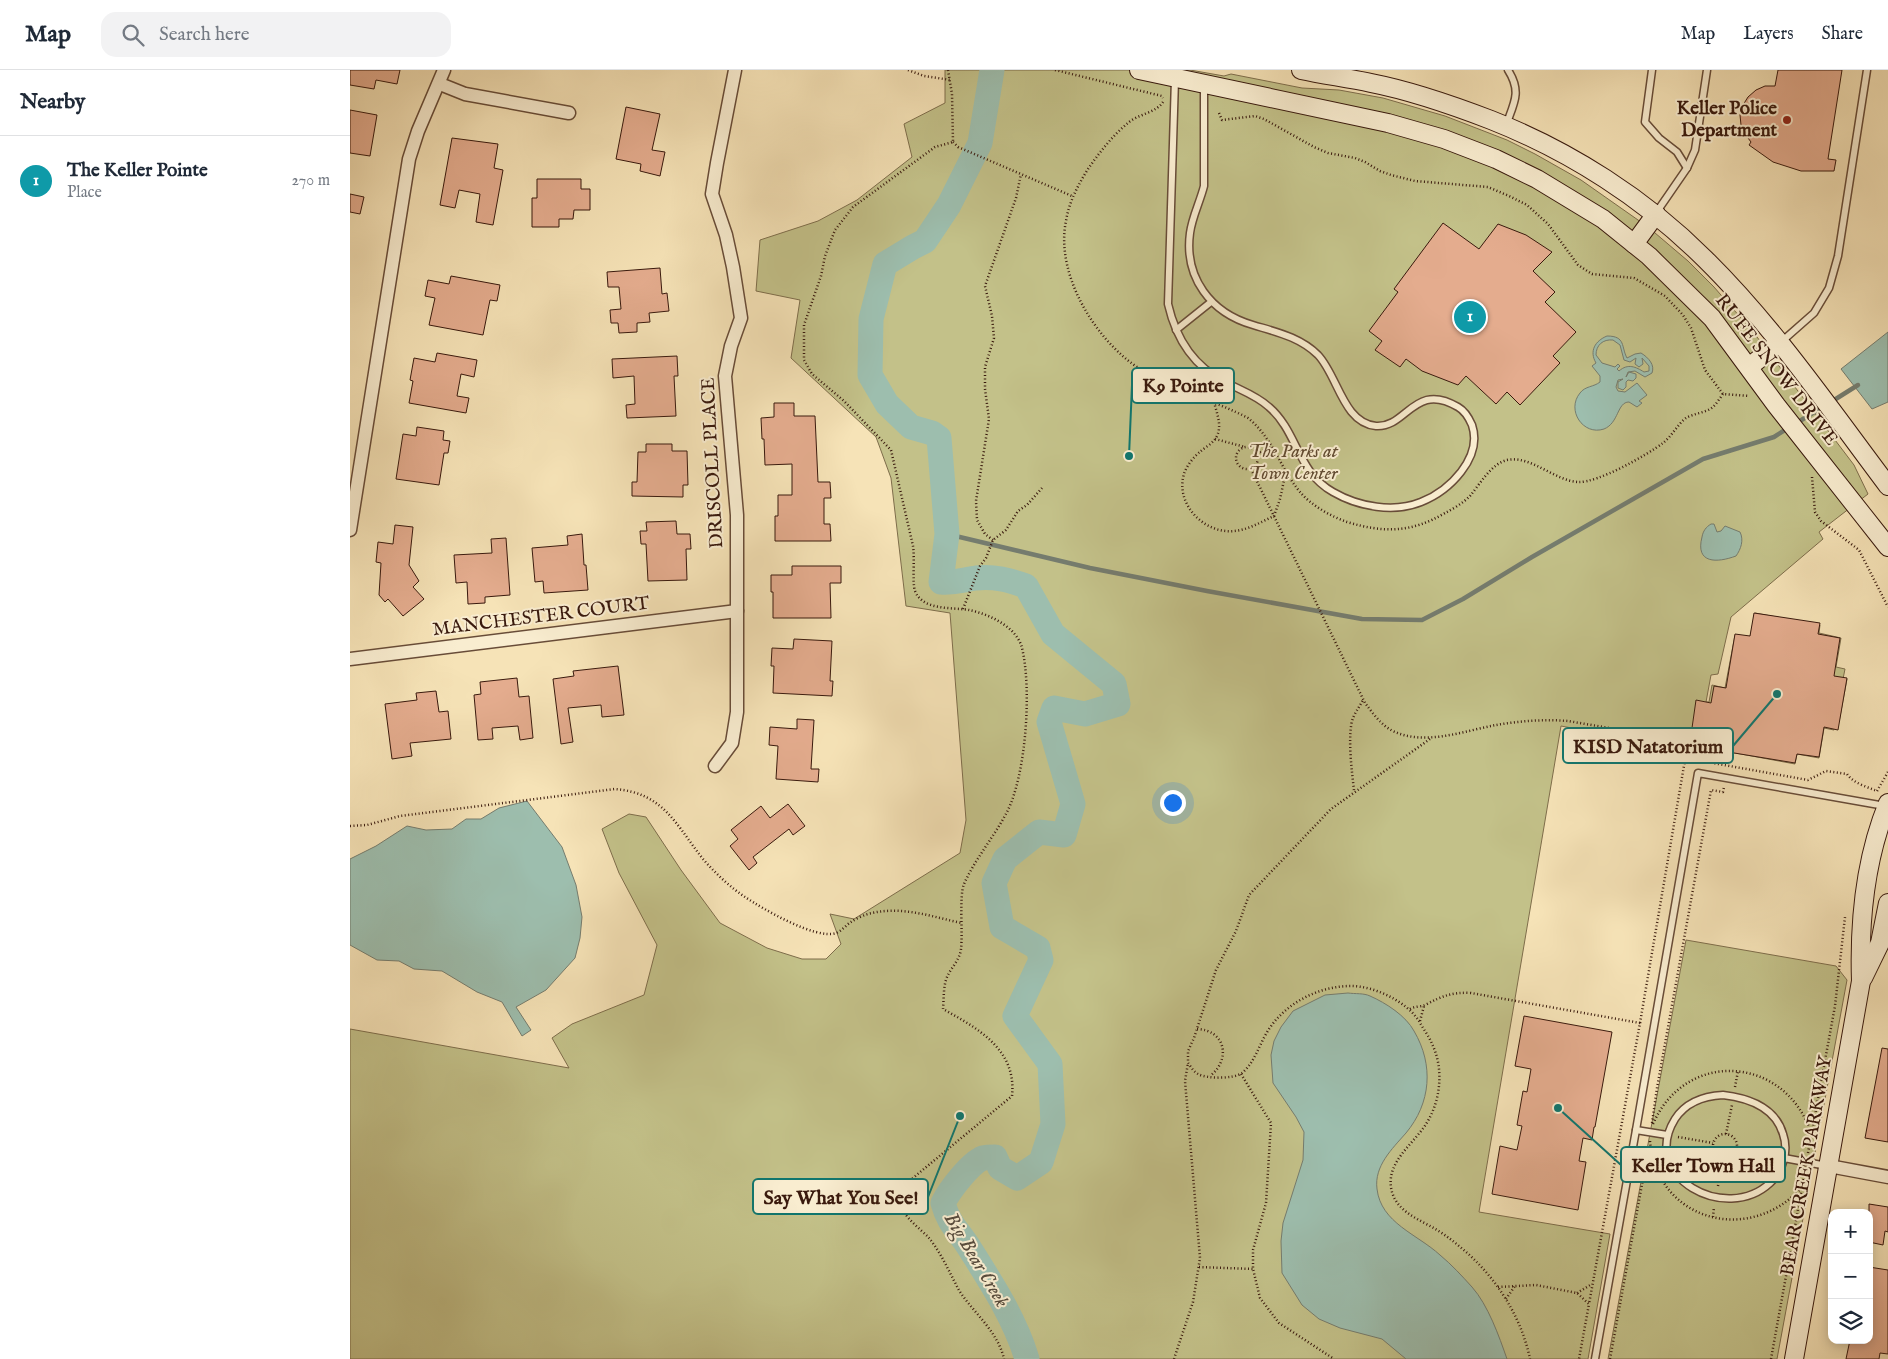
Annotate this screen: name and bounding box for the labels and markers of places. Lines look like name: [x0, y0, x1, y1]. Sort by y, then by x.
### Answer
place label: Keller Police Department: [1677, 97, 1777, 143]
marker: Keller Police Department: [1781, 114, 1793, 126]
pin: 1: [1454, 298, 1486, 336]
callout: K9 Pointe: [1132, 368, 1234, 403]
callout: KISD Natatorium: [1563, 728, 1733, 763]
callout: Keller Town Hall: [1621, 1147, 1785, 1182]
callout: Say What You See!: [753, 1179, 928, 1214]

